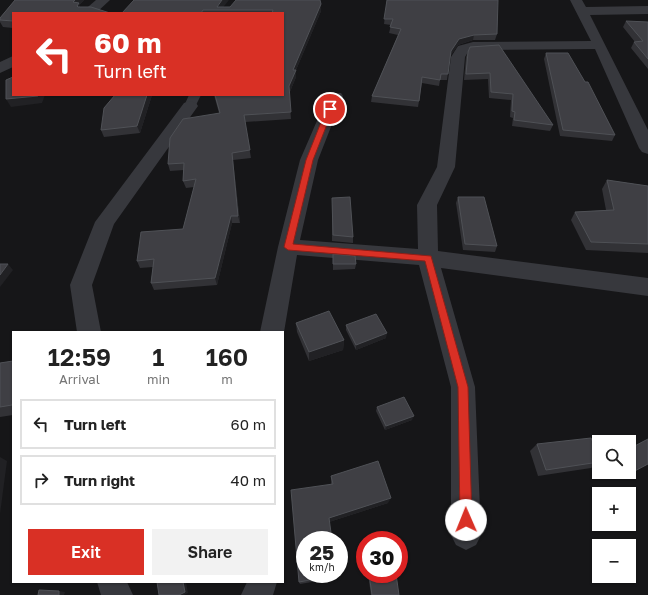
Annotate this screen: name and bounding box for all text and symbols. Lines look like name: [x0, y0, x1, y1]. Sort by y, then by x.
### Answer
text: 60 m: [94, 26, 161, 59]
icon: left: [28, 28, 80, 80]
text: Turn left: [94, 60, 167, 82]
pin: [313, 92, 347, 126]
icon: arrive: [319, 98, 341, 120]
text: 12:59: [48, 342, 111, 371]
text: 1: [152, 342, 164, 371]
text: 160: [206, 342, 248, 371]
text: Arrival: [59, 371, 100, 387]
text: min: [147, 371, 170, 387]
text: m: [221, 371, 233, 387]
icon: left: [30, 413, 52, 435]
text: Turn left: [64, 415, 126, 433]
text: 60 m: [231, 415, 266, 433]
map controls: [592, 435, 636, 583]
button: search: [592, 435, 636, 479]
icon: right: [30, 469, 52, 491]
text: Turn right: [64, 471, 135, 489]
text: 40 m: [231, 471, 266, 489]
button: +: [592, 487, 636, 531]
position arrow: [445, 499, 487, 541]
button: Exit: [28, 529, 144, 575]
button: Share: [152, 529, 268, 575]
speed limit sign: 30: [356, 531, 408, 583]
button: −: [592, 539, 636, 583]
text: 25: [310, 540, 334, 564]
text: km/h: [309, 561, 335, 573]

